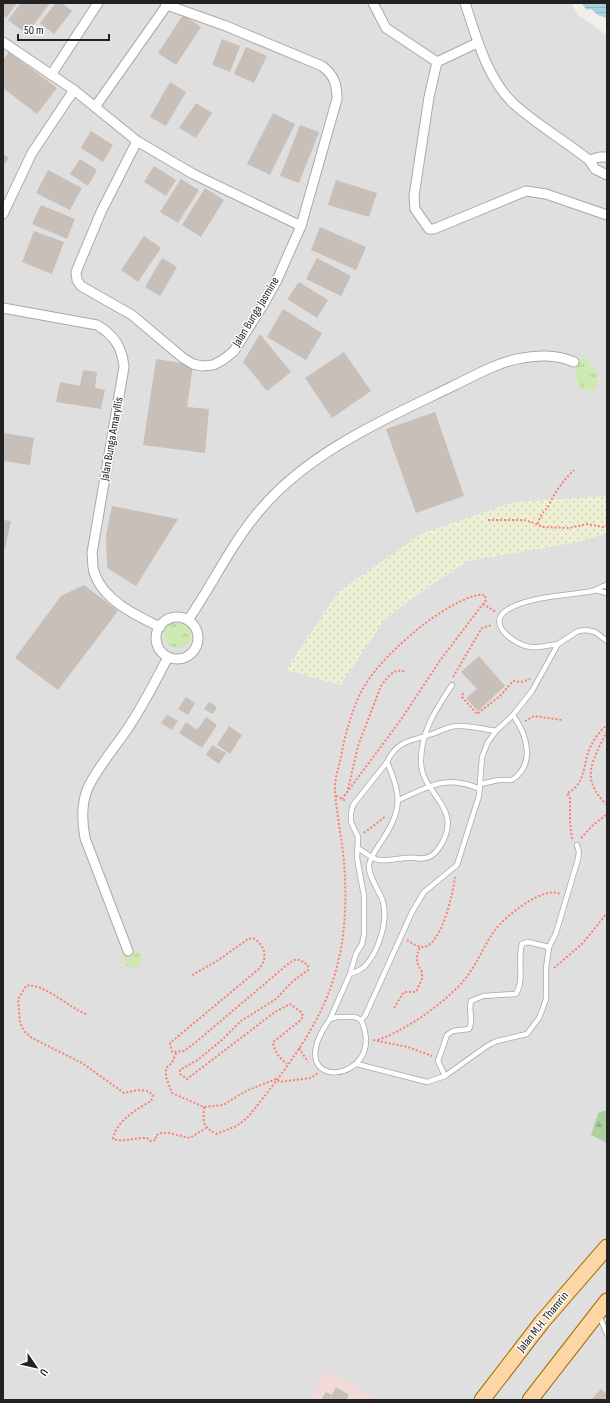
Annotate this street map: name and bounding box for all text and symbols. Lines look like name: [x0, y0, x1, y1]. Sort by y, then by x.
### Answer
scale bar: [18, 16, 109, 42]
text: 50 m: [24, 23, 44, 38]
street label: Jalan Bunga Jasmine: [229, 274, 283, 351]
street label: Jalan Bunga Amaryllis: [97, 396, 127, 483]
street label: Jalan M.H. Thamrin: [513, 1289, 572, 1356]
north arrow: [16, 1347, 56, 1387]
text: U: [37, 1366, 51, 1379]

